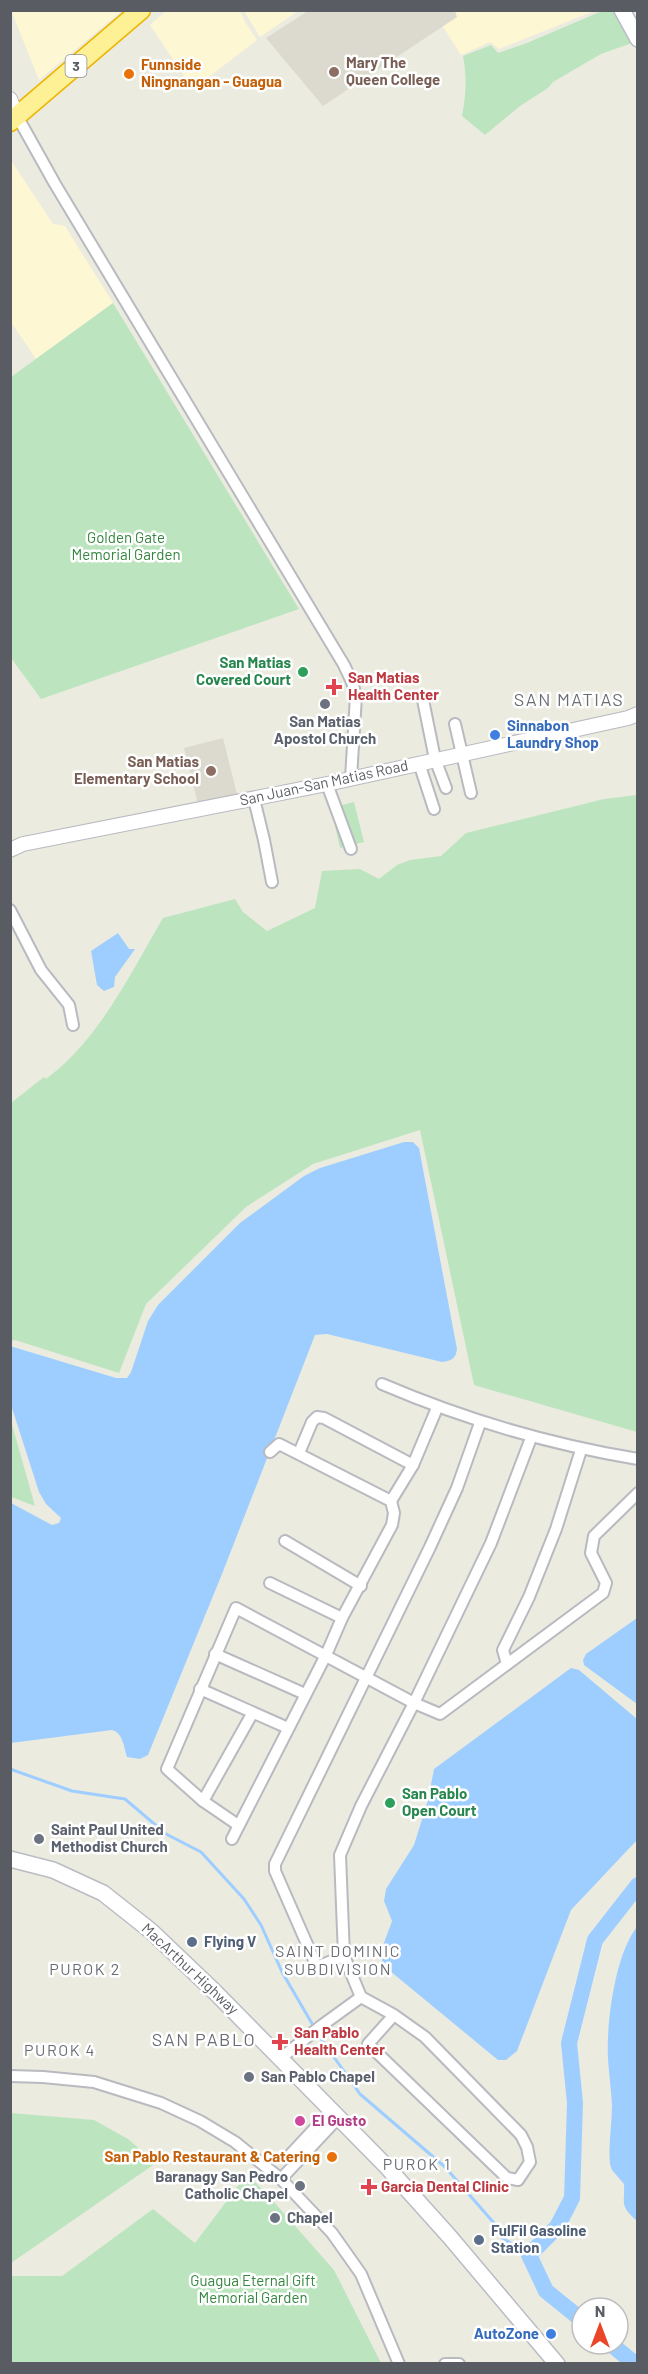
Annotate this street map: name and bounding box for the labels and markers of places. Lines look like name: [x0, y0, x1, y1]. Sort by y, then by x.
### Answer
place label: Mary The Queen College: [346, 53, 440, 88]
place label: Funnside Ningnangan - Guagua: [141, 55, 282, 90]
marker: Mary The Queen College: [327, 65, 341, 79]
marker: Funnside Ningnangan - Guagua: [122, 67, 136, 81]
place label: San Matias Covered Court: [196, 653, 291, 688]
marker: San Matias Covered Court: [296, 665, 310, 679]
place label: San Matias Health Center: [348, 668, 439, 703]
marker: San Matias Health Center: [325, 678, 343, 696]
marker: San Matias Apostol Church: [318, 697, 332, 711]
place label: San Matias Apostol Church: [274, 712, 376, 747]
place label: Sinnabon Laundry Shop: [507, 716, 599, 751]
marker: Sinnabon Laundry Shop: [488, 728, 502, 742]
place label: San Matias Elementary School: [74, 752, 199, 787]
marker: San Matias Elementary School: [204, 764, 218, 778]
place label: San Pablo Open Court: [402, 1784, 477, 1819]
marker: San Pablo Open Court: [383, 1796, 397, 1810]
place label: Saint Paul United Methodist Church: [51, 1820, 168, 1855]
marker: Saint Paul United Methodist Church: [32, 1832, 46, 1846]
place label: Flying V: [204, 1932, 256, 1950]
marker: Flying V: [185, 1935, 199, 1949]
place label: San Pablo Health Center: [294, 2023, 385, 2058]
marker: San Pablo Health Center: [271, 2033, 289, 2051]
place label: San Pablo Chapel: [261, 2067, 375, 2085]
marker: San Pablo Chapel: [242, 2070, 256, 2084]
place label: El Gusto: [312, 2111, 366, 2129]
marker: El Gusto: [293, 2114, 307, 2128]
place label: San Pablo Restaurant & Catering: [104, 2147, 320, 2165]
marker: San Pablo Restaurant & Catering: [325, 2150, 339, 2164]
place label: Baranagy San Pedro Catholic Chapel: [155, 2167, 288, 2202]
place label: Garcia Dental Clinic: [381, 2177, 509, 2195]
marker: Baranagy San Pedro Catholic Chapel: [293, 2179, 307, 2193]
marker: Garcia Dental Clinic: [362, 2180, 376, 2194]
place label: Chapel: [287, 2208, 333, 2226]
marker: Chapel: [268, 2211, 282, 2225]
place label: FulFil Gasoline Station: [491, 2221, 586, 2256]
marker: FulFil Gasoline Station: [472, 2233, 486, 2247]
place label: AutoZone: [474, 2324, 539, 2342]
marker: AutoZone: [544, 2327, 558, 2341]

